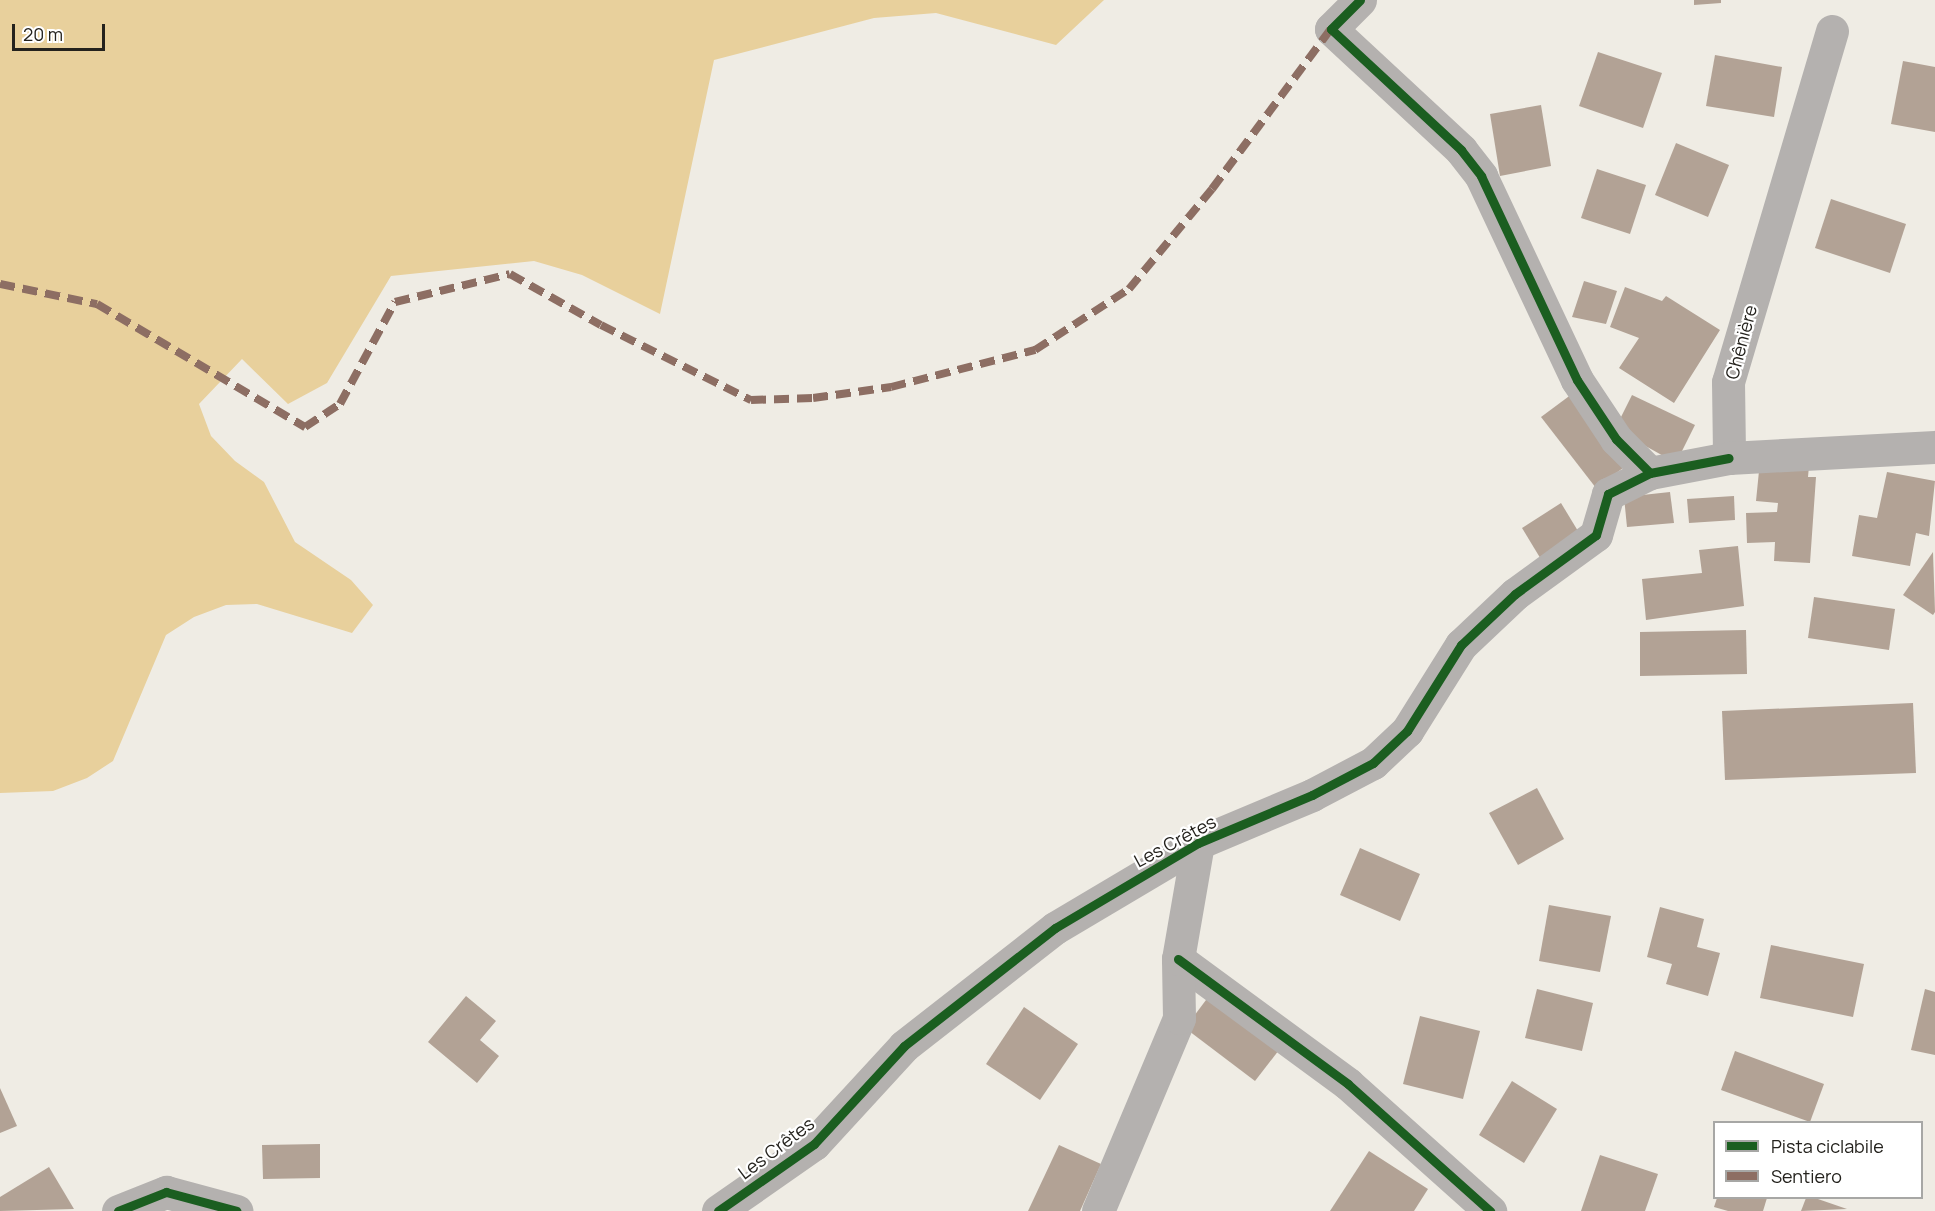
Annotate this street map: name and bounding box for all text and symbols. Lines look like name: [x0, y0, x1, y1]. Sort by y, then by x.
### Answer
scale bar: [15, 12, 108, 50]
text: 20 m: [23, 22, 63, 46]
street label: Chênière: [1721, 302, 1761, 382]
street label: Les Crêtes: [1130, 810, 1220, 872]
street label: Les Crêtes: [734, 1112, 818, 1184]
legend: [1713, 1121, 1923, 1199]
text: Pista ciclabile: [1771, 1134, 1884, 1158]
text: Sentiero: [1771, 1164, 1842, 1188]

